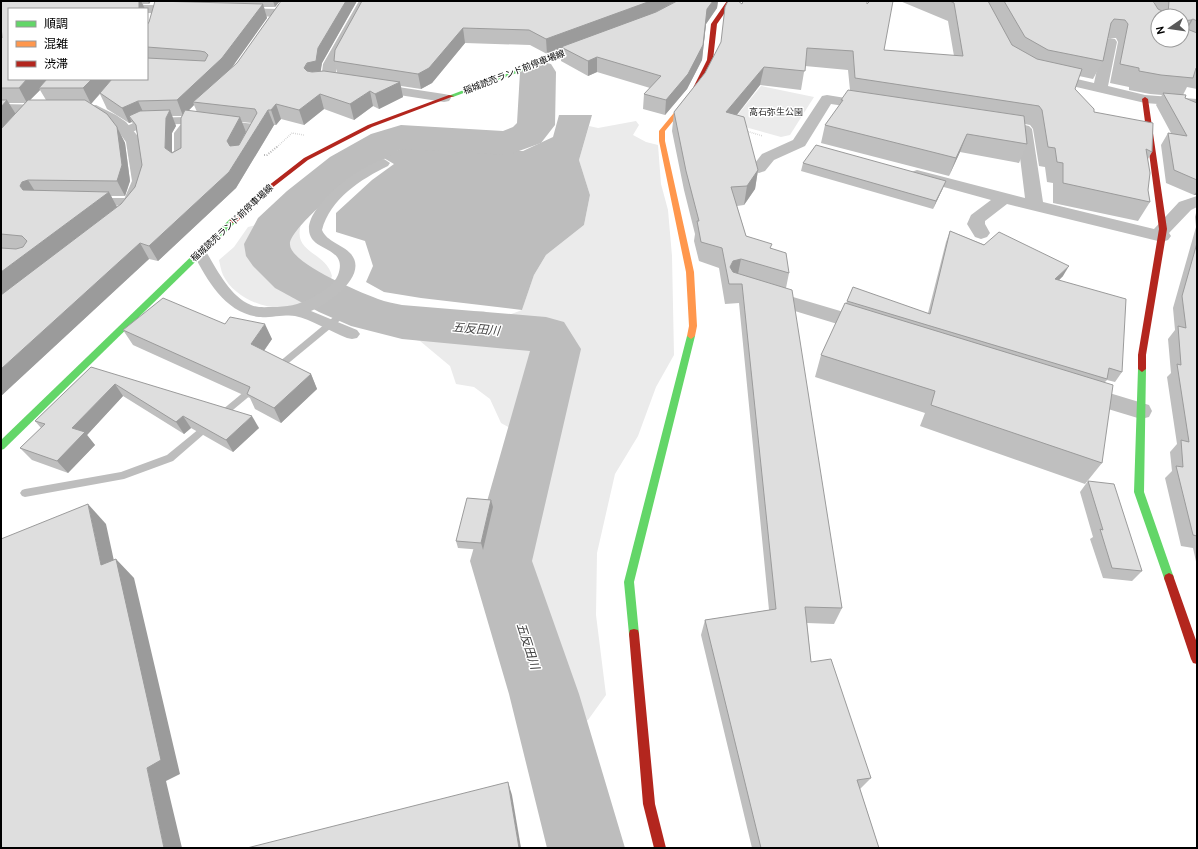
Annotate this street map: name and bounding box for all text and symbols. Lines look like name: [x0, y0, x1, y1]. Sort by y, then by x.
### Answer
legend: [8, 8, 148, 80]
north arrow: [1150, 8, 1190, 48]
text: 順調: [44, 16, 68, 31]
text: N: [1153, 25, 1168, 36]
text: 混雑: [44, 36, 68, 51]
street label: 稲城読売ランド前停車場線: [461, 47, 567, 96]
text: 渋滞: [44, 56, 68, 71]
park label: 高石弥生公園: [749, 106, 803, 117]
street label: 稲城読売ランド前停車場線: [188, 181, 276, 263]
water label: 五反田川: [451, 319, 503, 338]
water label: 五反田川: [514, 621, 544, 673]

